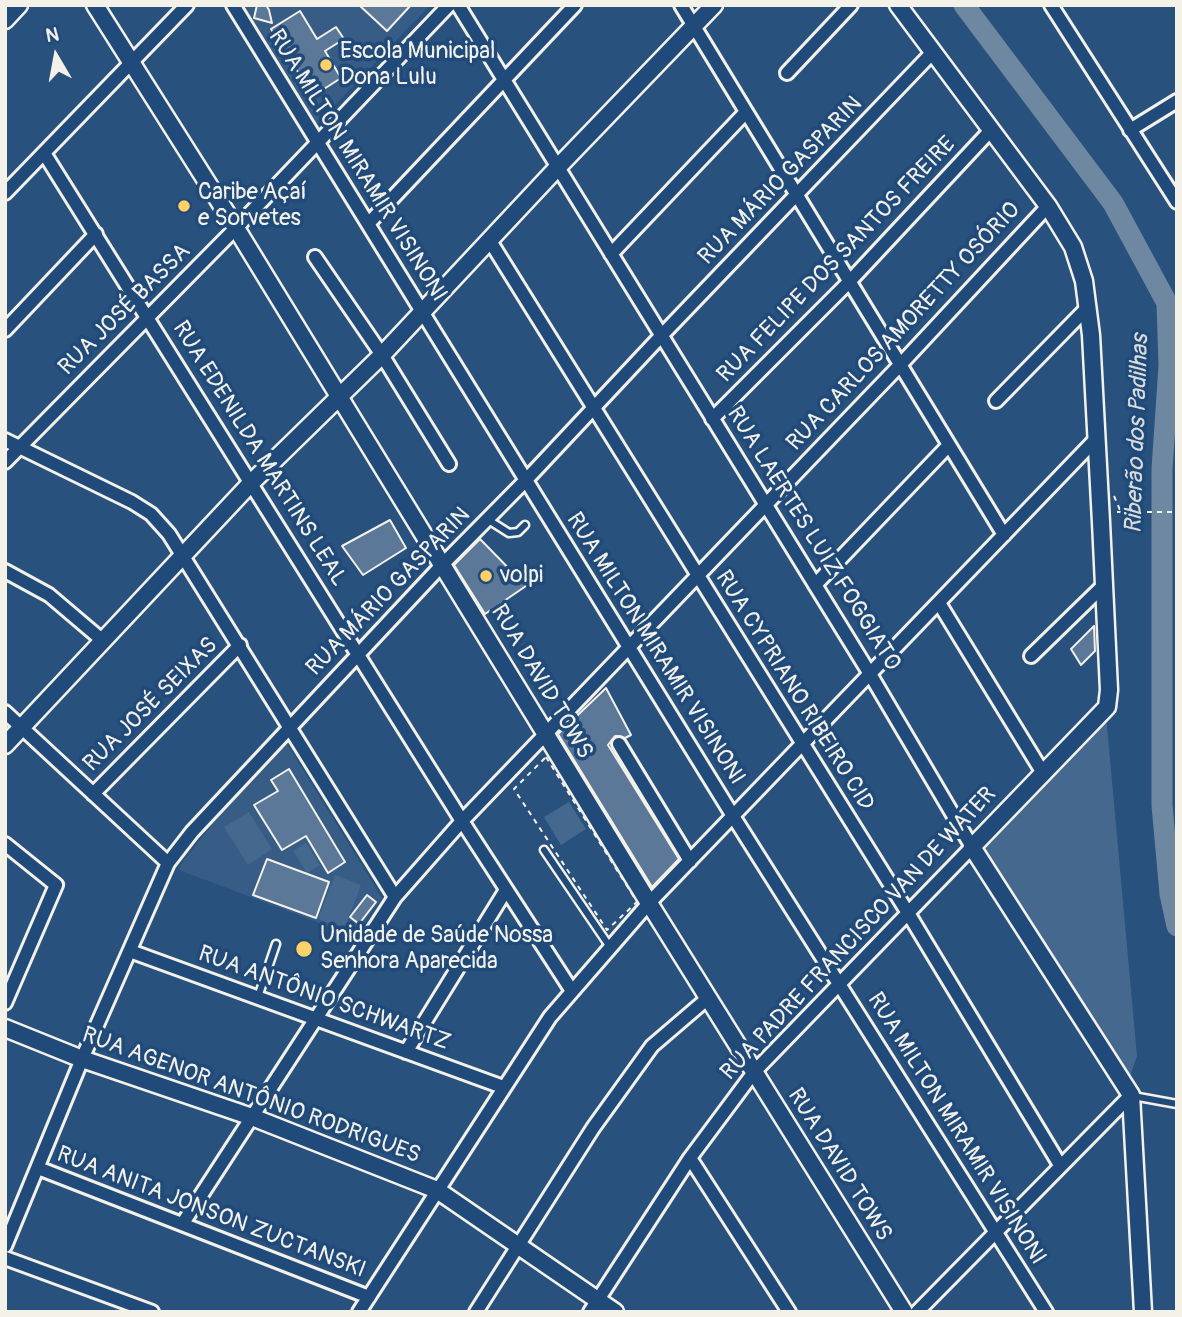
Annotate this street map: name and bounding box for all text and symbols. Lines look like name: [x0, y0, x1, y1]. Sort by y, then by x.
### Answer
north arrow: [21, 21, 91, 91]
text: N: [44, 22, 61, 48]
street label: RUA MILTON MIRAMIR VISINONI: [262, 25, 452, 307]
place label: Escola Municipal Dona Lulu: [340, 38, 495, 92]
marker: Escola Municipal Dona Lulu: [318, 57, 334, 73]
street label: RUA MÁRIO GASPARIN: [693, 91, 869, 271]
street label: RUA FELIPE DOS SANTOS FREIRE: [712, 131, 962, 389]
place label: Caribe Açaí e Sorvetes: [198, 179, 307, 233]
street label: RUA CARLOS AMORETTY OSÓRIO: [781, 197, 1027, 457]
marker: Caribe Açaí e Sorvetes: [176, 198, 192, 214]
street label: RUA JOSÉ BASSA: [53, 238, 197, 382]
street label: RUA EDENILDA MARTINS LEAL: [166, 316, 352, 592]
water label: Riberão dos Padilhas: [1120, 334, 1156, 534]
street label: RUA LAERTES LUIZ FOGGIATO: [720, 402, 906, 676]
street label: RUA MÁRIO GASPARIN: [301, 502, 477, 682]
street label: RUA MILTON MIRAMIR VISINONI: [560, 508, 750, 790]
place label: volpi: [500, 562, 543, 590]
street label: RUA CYPRIANO RIBEIRO CID: [709, 566, 879, 816]
marker: volpi: [478, 568, 494, 584]
street label: RUA DAVID TOWS: [484, 600, 598, 764]
street label: RUA JOSÉ SEIXAS: [78, 632, 224, 778]
street label: RUA PADRE FRANCISCO VAN DE WATER: [716, 782, 1002, 1086]
place label: Unidade de Saúde Nossa Senhora Aparecida: [320, 922, 553, 976]
marker: Unidade de Saúde Nossa Senhora Aparecida: [294, 939, 314, 959]
street label: RUA ANTÔNIO SCHWARTZ: [194, 941, 454, 1057]
street label: RUA MILTON MIRAMIR VISINONI: [861, 988, 1051, 1270]
street label: RUA AGENOR ANTÔNIO RODRIGUES: [78, 1022, 424, 1170]
street label: RUA DAVID TOWS: [781, 1084, 897, 1246]
street label: RUA ANITA JONSON ZUCTANSKI: [53, 1141, 369, 1285]

